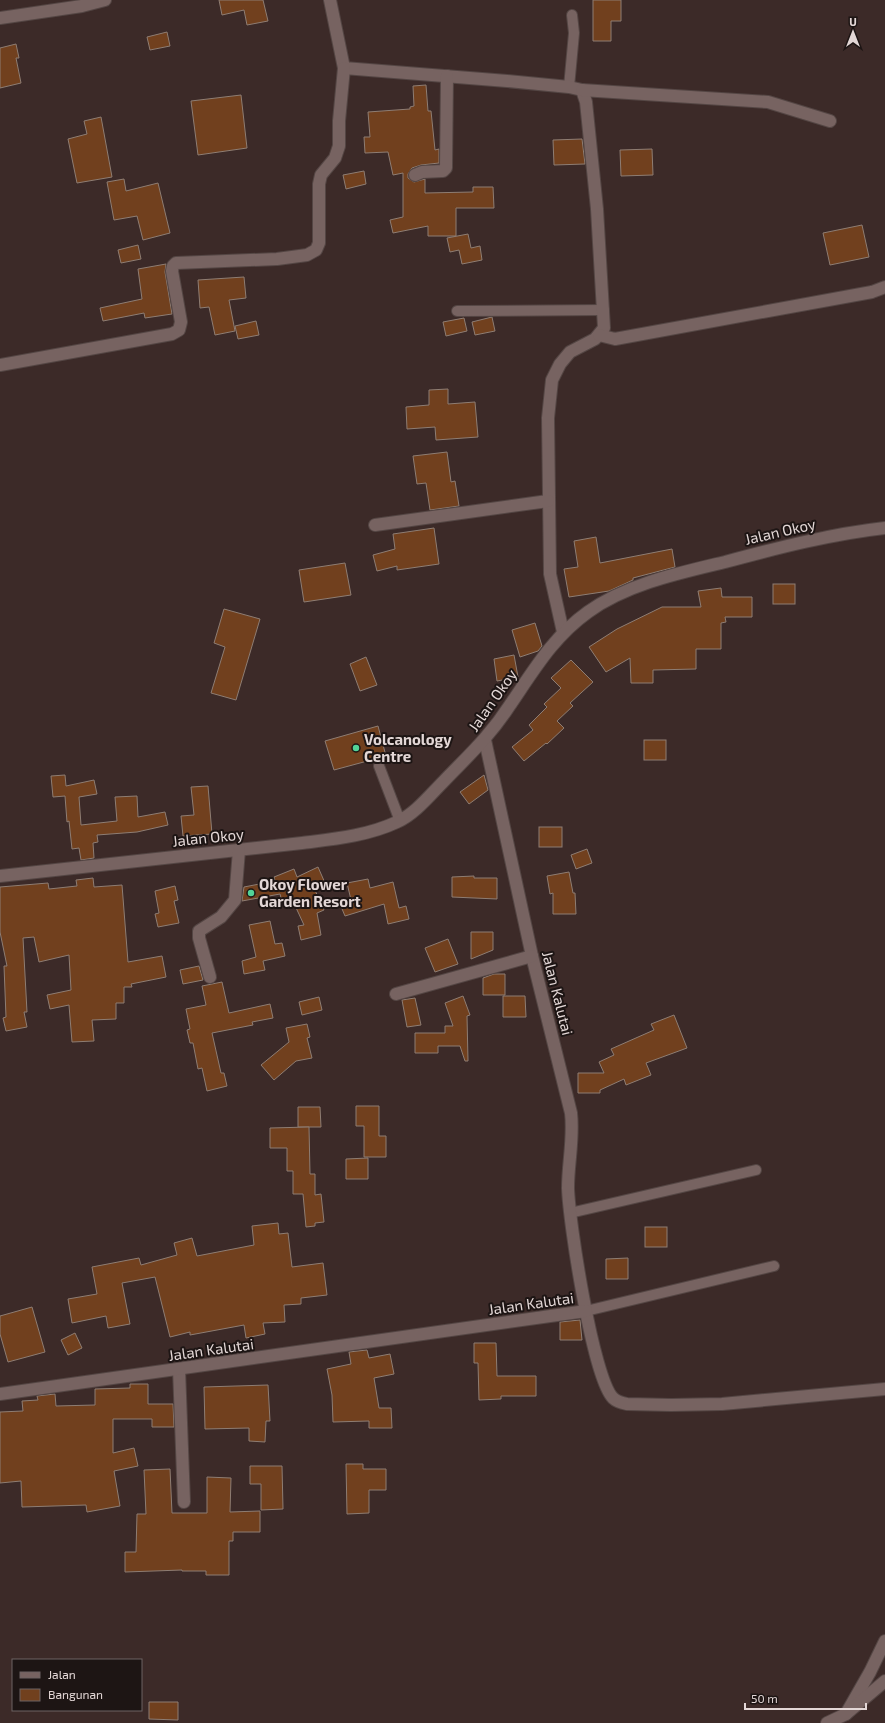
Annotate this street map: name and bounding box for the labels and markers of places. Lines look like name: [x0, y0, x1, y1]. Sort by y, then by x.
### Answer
place label: Volcanology Centre: [364, 730, 452, 765]
marker: Volcanology Centre: [351, 743, 361, 753]
place label: Okoy Flower Garden Resort: [259, 875, 361, 910]
marker: Okoy Flower Garden Resort: [246, 888, 256, 898]

